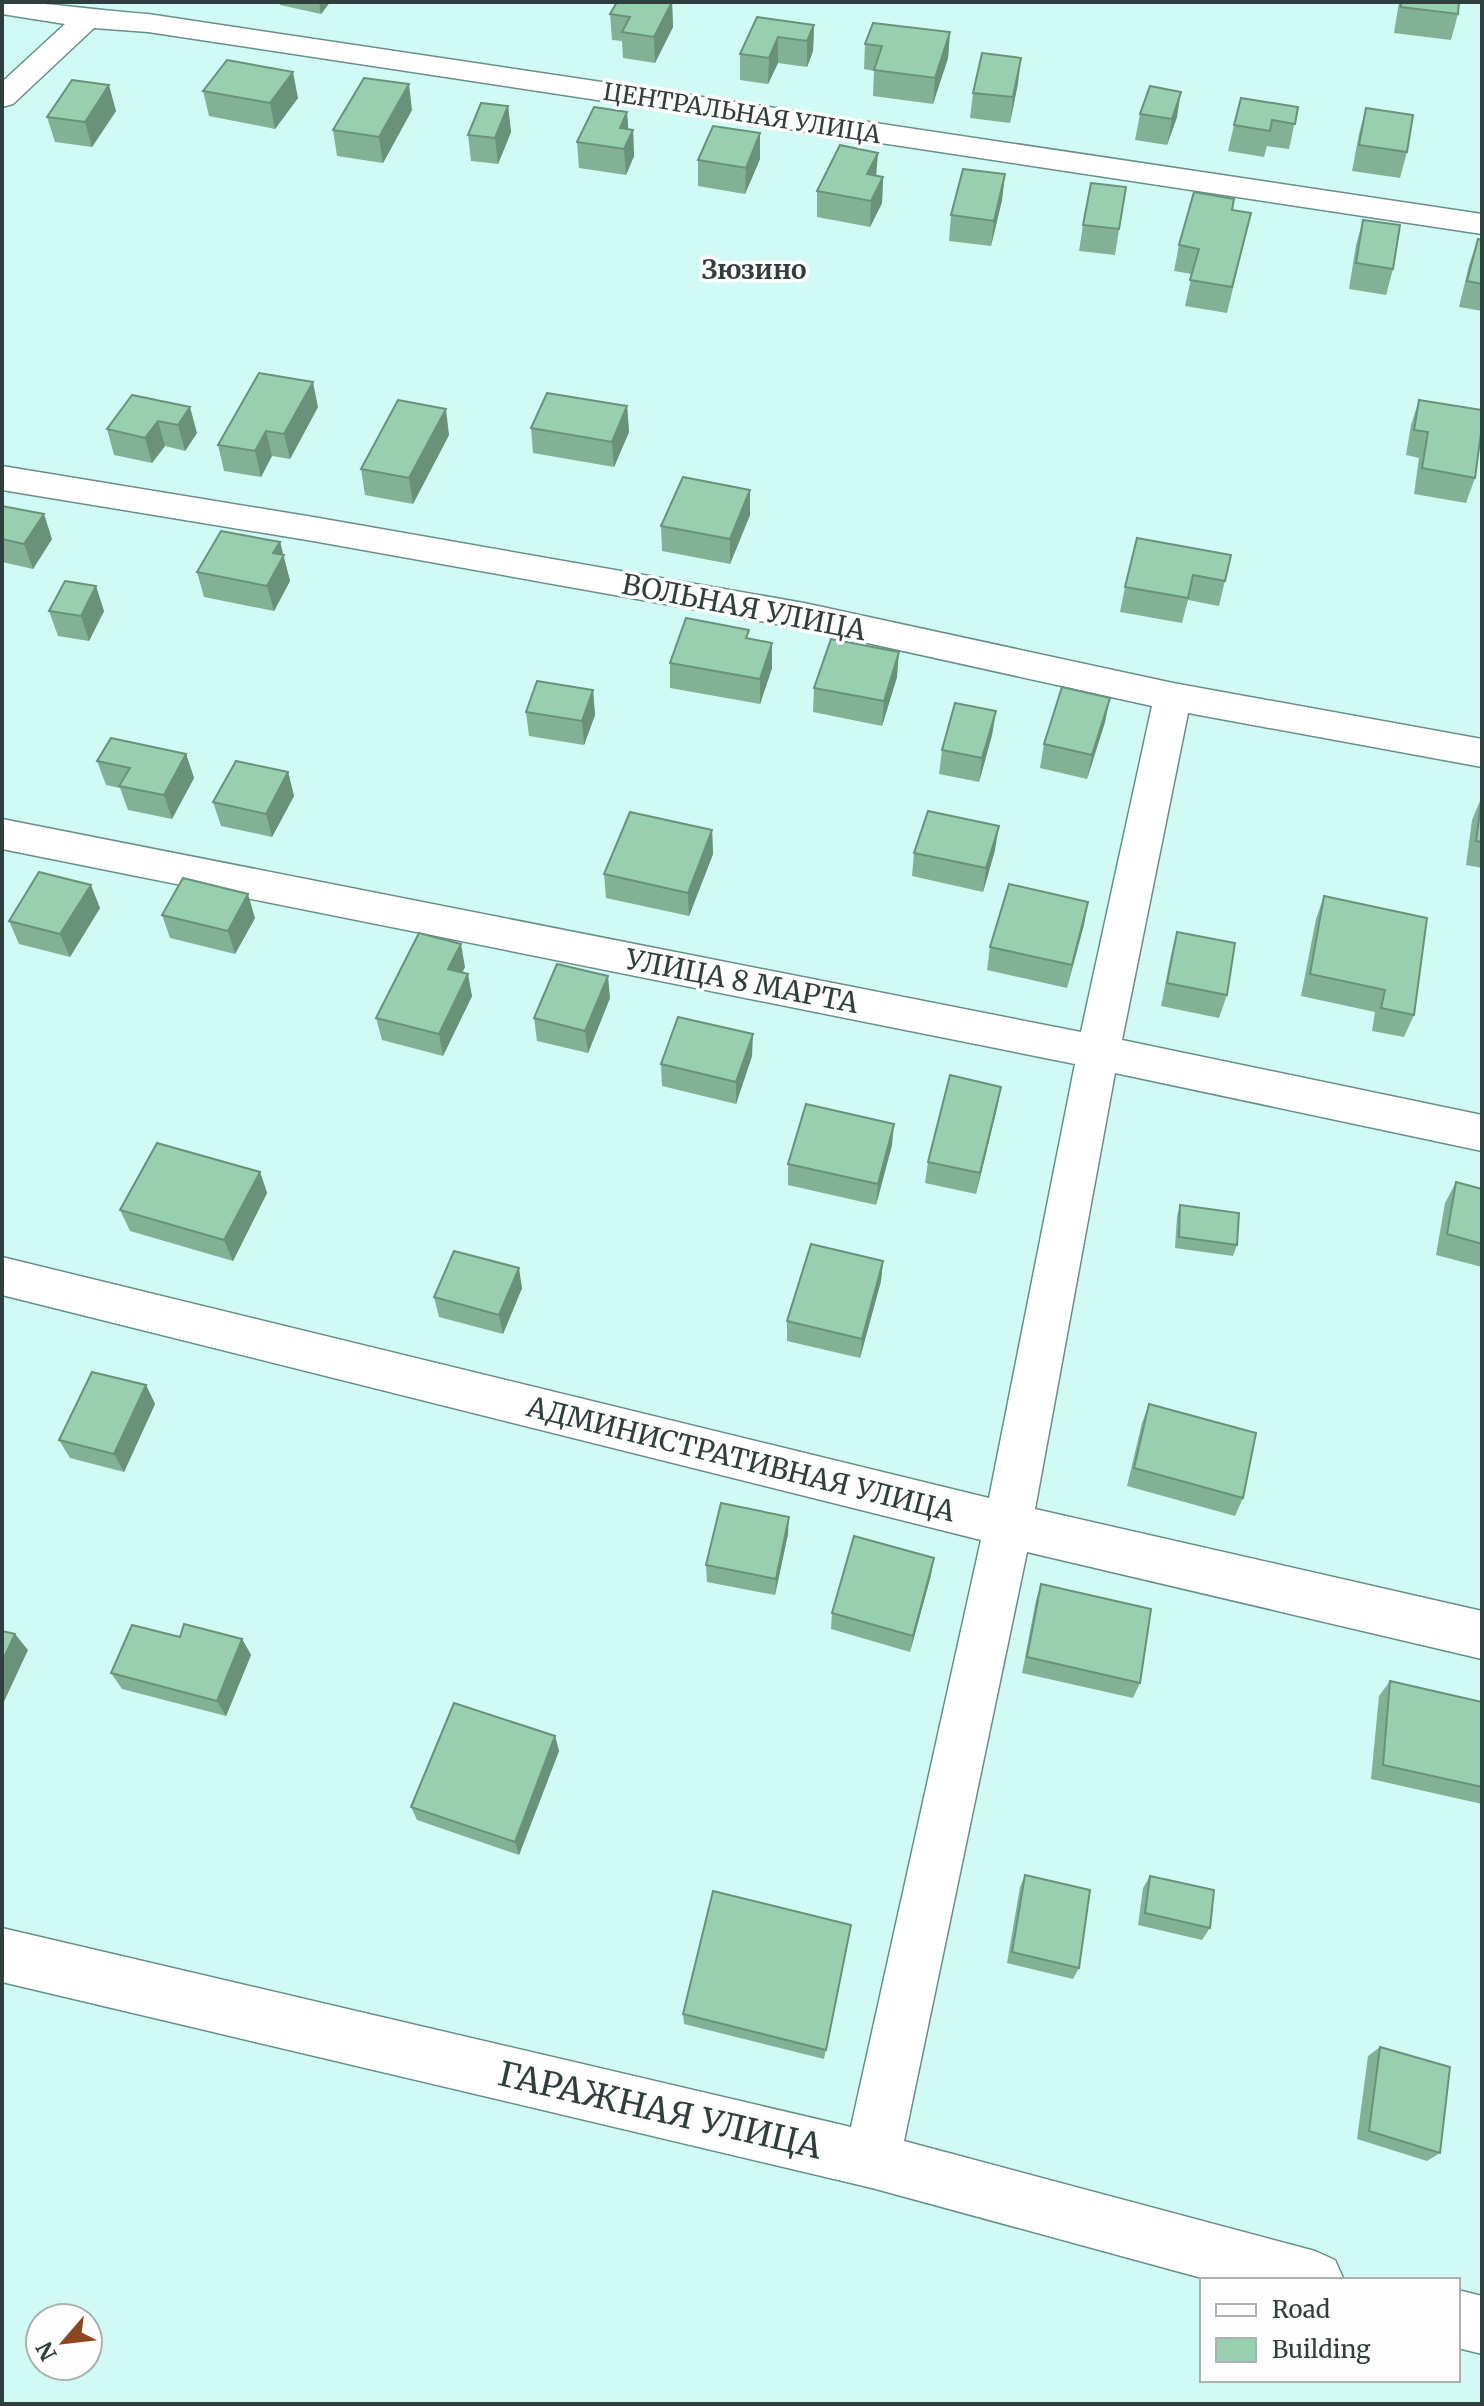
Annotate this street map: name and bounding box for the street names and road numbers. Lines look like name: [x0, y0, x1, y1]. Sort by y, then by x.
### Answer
street label: ЦЕНТРАЛЬНАЯ УЛИЦА: [601, 76, 884, 150]
street label: ВОЛЬНАЯ УЛИЦА: [619, 566, 869, 648]
street label: УЛИЦА 8 МАРТА: [622, 941, 862, 1021]
street label: АДМИНИСТРАТИВНАЯ УЛИЦА: [522, 1388, 959, 1530]
street label: ГАРАЖНАЯ УЛИЦА: [494, 2052, 827, 2168]

